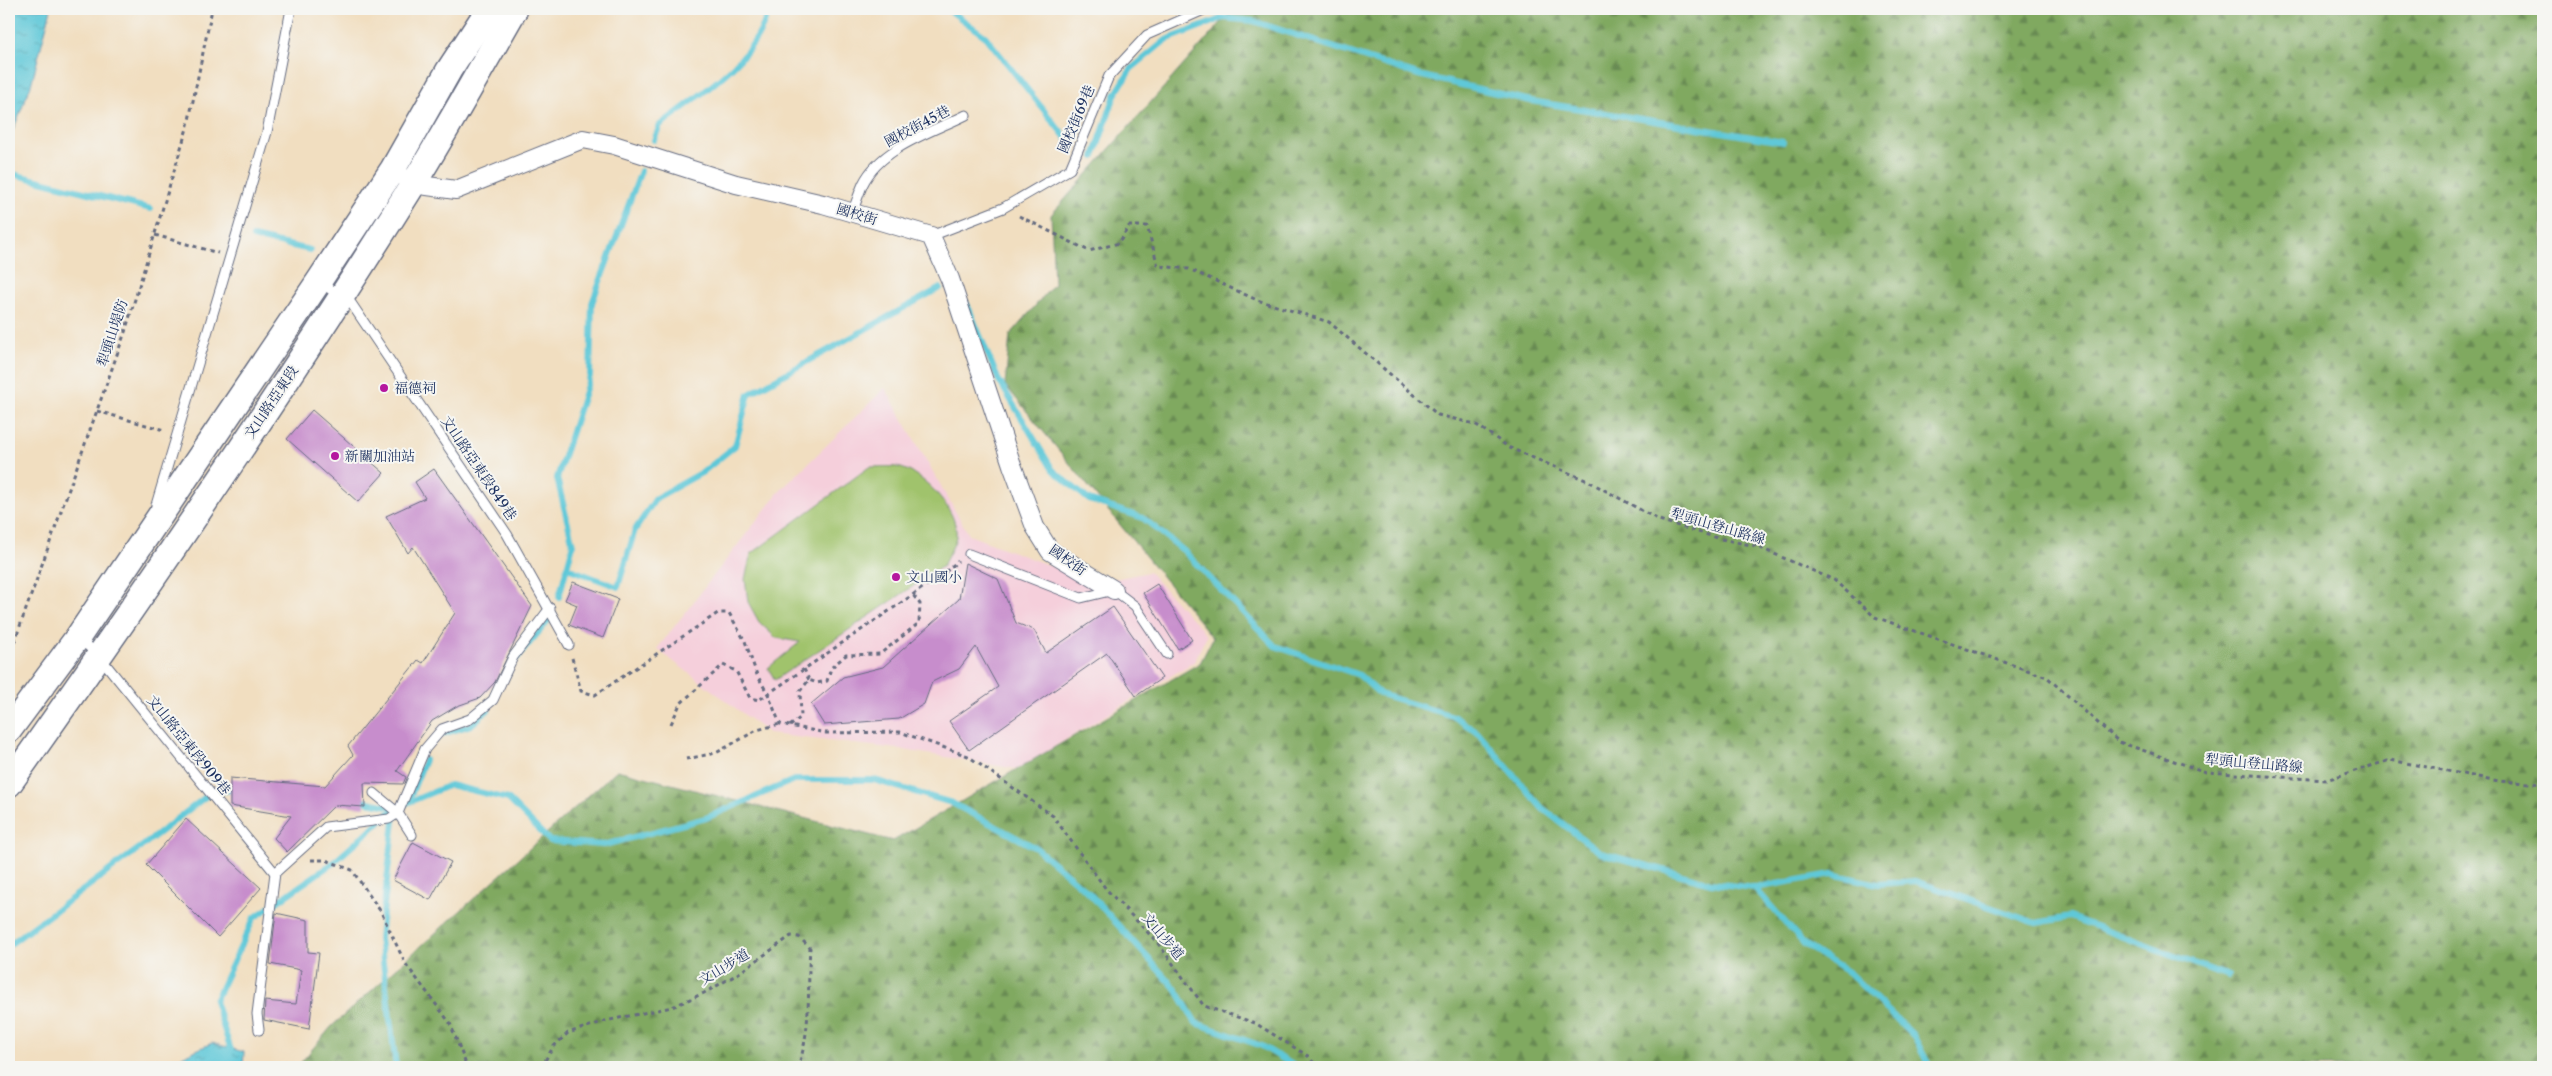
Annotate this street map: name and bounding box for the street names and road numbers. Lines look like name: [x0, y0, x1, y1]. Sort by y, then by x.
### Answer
street label: 國校街69巷: [1054, 82, 1098, 156]
street label: 國校街45巷: [881, 101, 953, 151]
street label: 國校街: [834, 199, 880, 229]
street label: 犁頭山堤防: [93, 297, 131, 369]
street label: 文山路亞東段: [240, 362, 302, 442]
street label: 文山路亞東段849巷: [437, 412, 521, 524]
street label: 犁頭山登山路線: [1668, 504, 1768, 548]
street label: 國校街: [1046, 541, 1090, 579]
street label: 文山路亞東段909巷: [143, 691, 235, 799]
street label: 犁頭山登山路線: [2204, 750, 2304, 776]
street label: 文山步道: [1138, 909, 1188, 963]
street label: 文山步道: [695, 945, 753, 989]

